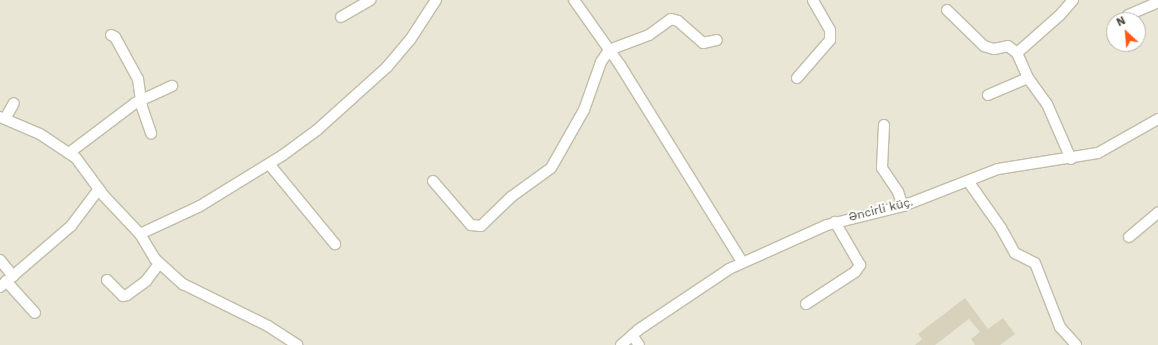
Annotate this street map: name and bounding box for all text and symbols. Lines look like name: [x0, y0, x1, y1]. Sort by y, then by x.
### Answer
north arrow: [1106, 12, 1146, 52]
text: N: [1114, 14, 1127, 29]
street label: Əncirli küç.: [847, 195, 915, 225]

